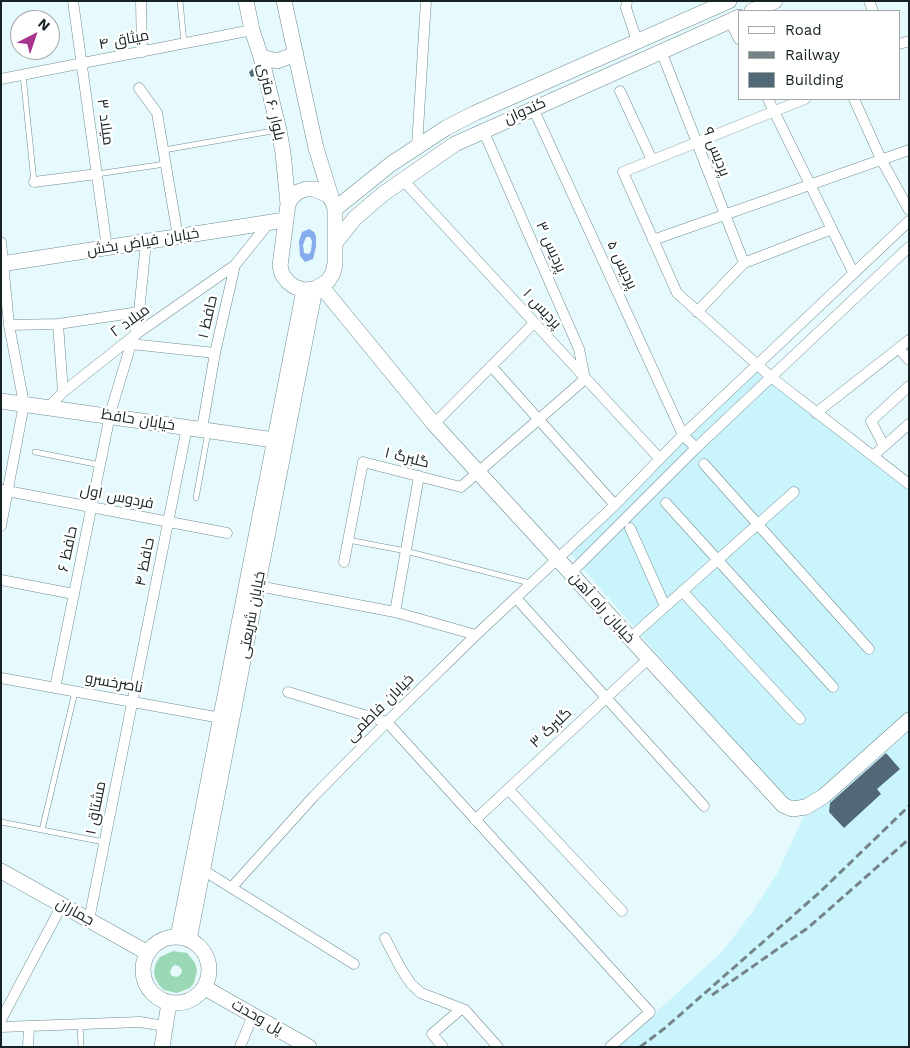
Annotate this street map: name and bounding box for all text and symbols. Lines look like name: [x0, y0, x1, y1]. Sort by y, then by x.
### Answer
north arrow: [10, 10, 60, 60]
legend: [738, 10, 900, 100]
text: N: [35, 15, 53, 34]
text: Road: [785, 21, 822, 39]
street label: میثاق ۴: [97, 26, 151, 54]
text: Railway: [785, 46, 840, 64]
street label: بلوار ۶۰ متری: [253, 62, 289, 142]
text: Building: [785, 71, 843, 89]
street label: کندوان: [501, 94, 549, 128]
street label: میلاد ۳: [93, 98, 117, 146]
street label: پردیس ۹: [698, 125, 734, 179]
street label: پردیس ۳: [532, 219, 570, 275]
street label: خیابان فیاض بخش: [86, 224, 200, 260]
street label: پردیس ۵: [603, 238, 641, 292]
street label: پردیس ۱: [519, 285, 565, 333]
street label: حافظ ۱: [194, 294, 222, 340]
street label: میلاد ۲: [107, 301, 153, 341]
street label: خیابان حافظ: [100, 405, 176, 435]
street label: گلبرگ ۱: [383, 444, 431, 472]
street label: فردوس اول: [79, 481, 155, 513]
street label: حافظ ۶: [54, 525, 82, 573]
street label: حافظ ۴: [132, 536, 158, 588]
street label: خیابان راه آهن: [566, 569, 638, 647]
street label: خیابان شریعتی: [235, 570, 269, 660]
street label: ناصرخسرو: [84, 669, 144, 697]
street label: خیابان فاطمی: [342, 670, 418, 746]
street label: گلبرگ ۳: [526, 704, 576, 752]
street label: مشتاق ۱: [82, 780, 110, 836]
street label: جماران: [53, 894, 97, 930]
street label: پل وحدت: [228, 996, 286, 1038]

